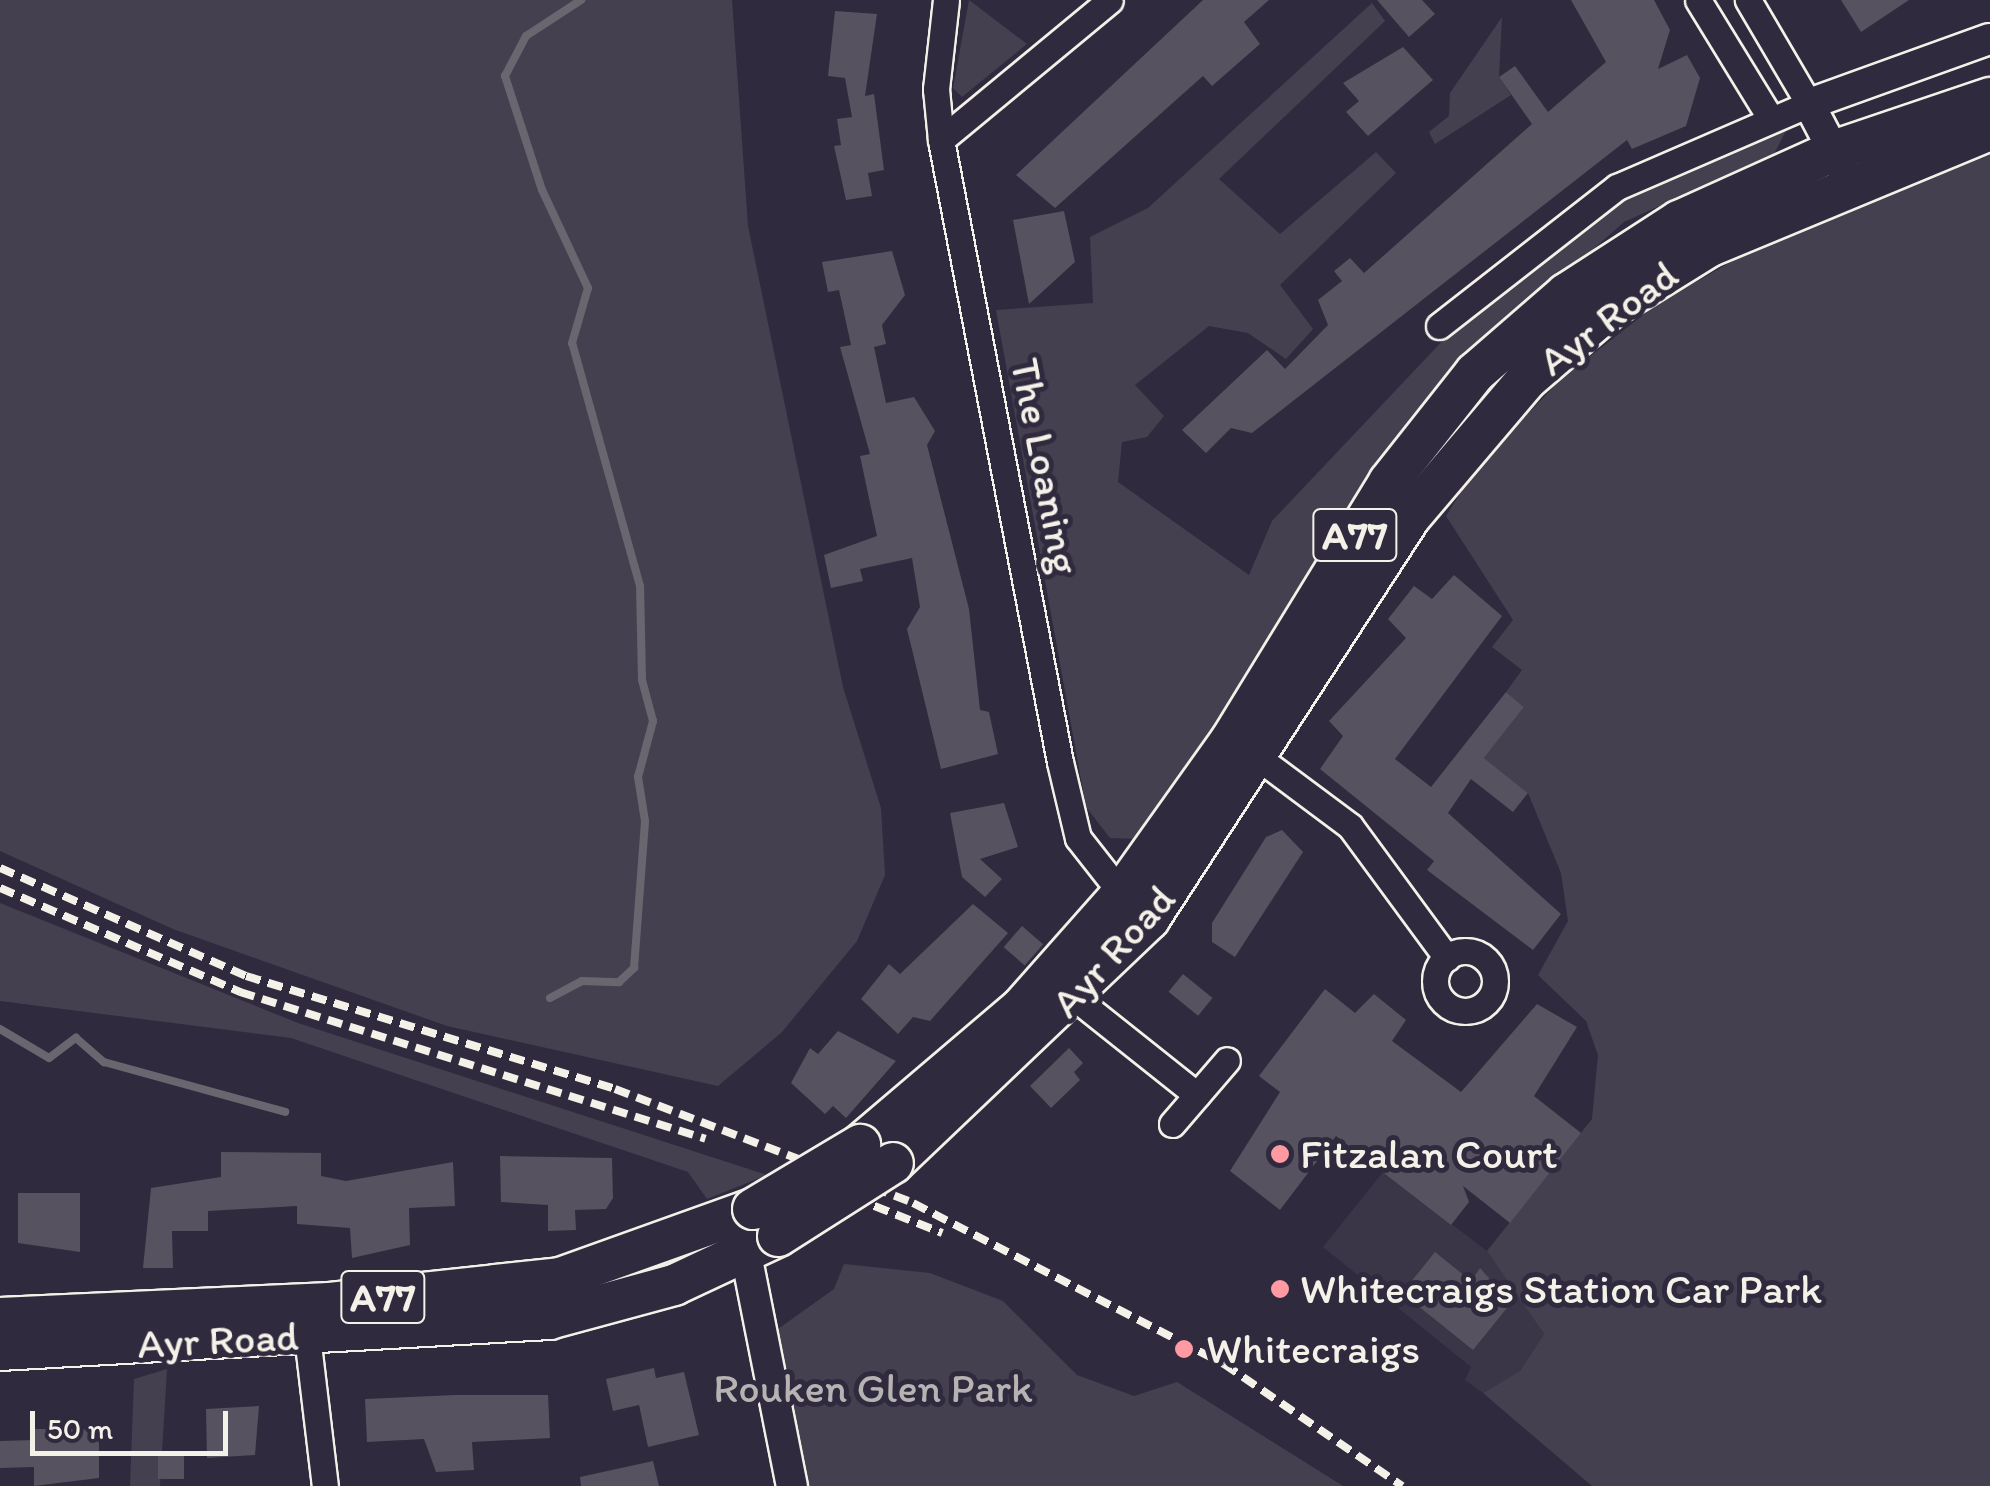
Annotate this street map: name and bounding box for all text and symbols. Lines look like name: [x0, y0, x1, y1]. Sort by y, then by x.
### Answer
street label: Ayr Road: [1528, 249, 1688, 387]
street label: The Loaning: [1000, 355, 1090, 577]
road number: A77: [1310, 500, 1400, 570]
street label: Ayr Road: [1040, 874, 1186, 1028]
place label: Fitzalan Court: [1300, 1129, 1559, 1179]
marker: Fitzalan Court: [1269, 1143, 1291, 1165]
road number: A77: [338, 1262, 428, 1332]
place label: Whitecraigs Station Car Park: [1300, 1264, 1823, 1314]
marker: Whitecraigs Station Car Park: [1269, 1278, 1291, 1300]
street label: Ayr Road: [136, 1311, 300, 1369]
place label: Whitecraigs: [1206, 1324, 1420, 1374]
marker: Whitecraigs: [1171, 1336, 1197, 1362]
park label: Rouken Glen Park: [714, 1363, 1032, 1413]
scale bar: [35, 1391, 232, 1453]
text: 50 m: [47, 1410, 113, 1447]

